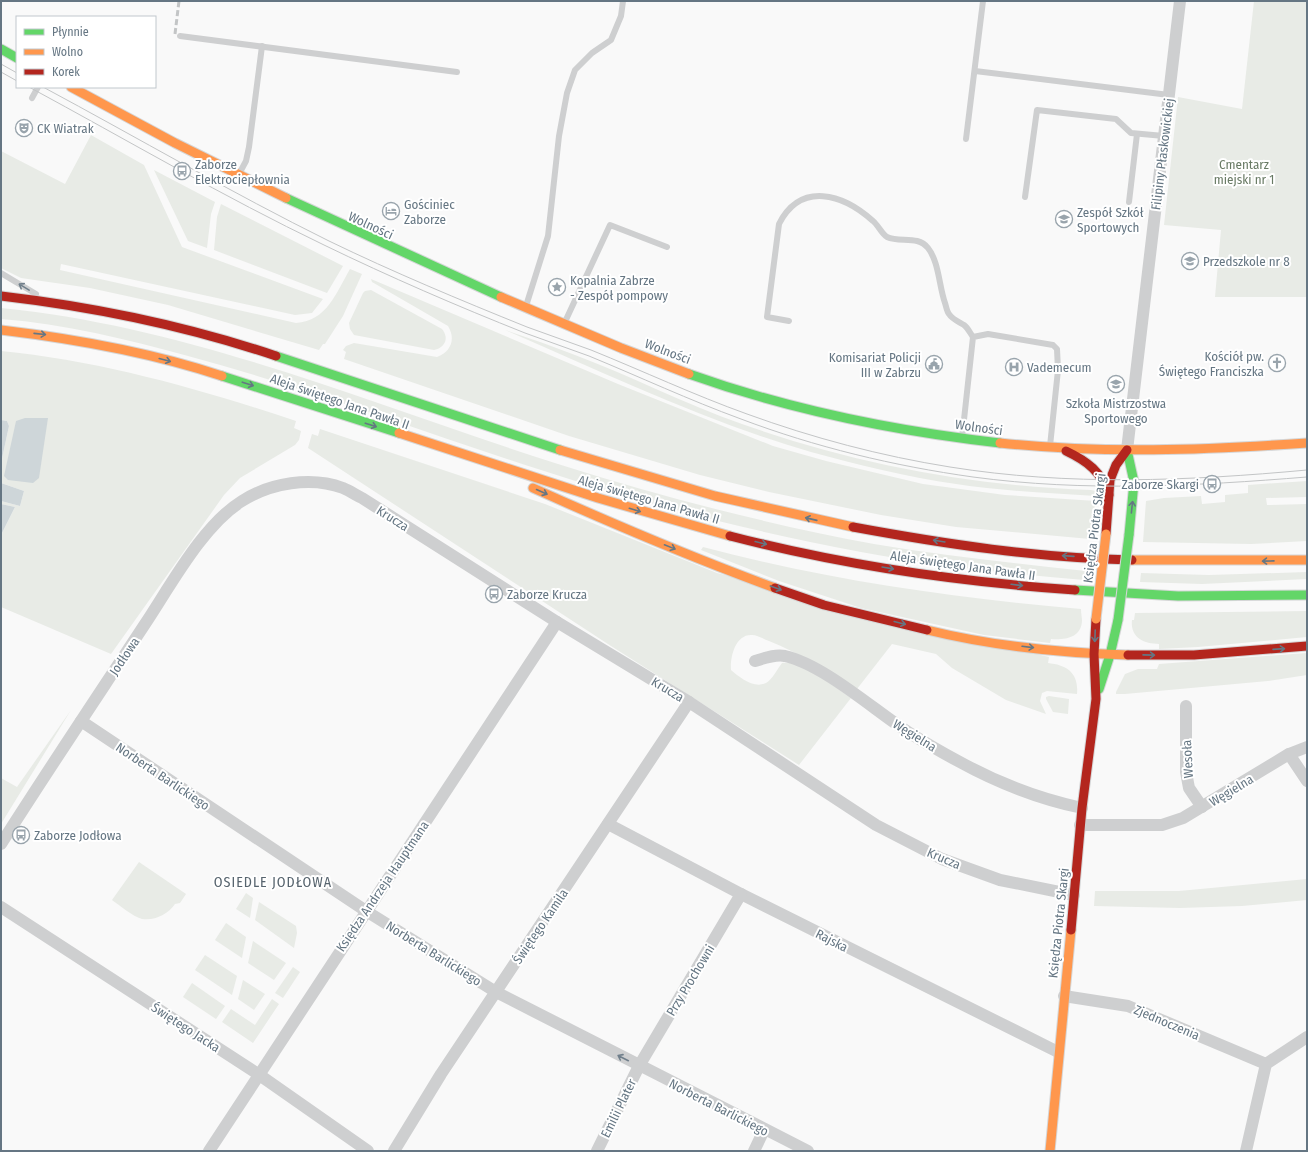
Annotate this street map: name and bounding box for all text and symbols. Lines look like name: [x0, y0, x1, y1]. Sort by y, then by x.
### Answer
legend: [16, 16, 156, 88]
text: Płynnie: [52, 25, 89, 39]
text: Wolno: [52, 45, 83, 59]
text: Korek: [52, 65, 80, 79]
street label: Filipiny Płaskowickiej: [1148, 97, 1177, 211]
theatre icon: CK Wiatrak: [14, 118, 34, 138]
place label: CK Wiatrak: [37, 121, 95, 136]
place label: Zaborze Elektrociepłownia: [195, 157, 290, 187]
park label: Cmentarz miejski nr 1: [1214, 157, 1274, 187]
bus stop icon: Zaborze Elektrociepłownia: [172, 161, 192, 181]
place label: Gościniec Zaborze: [404, 197, 455, 227]
hotel icon: Gościniec Zaborze: [381, 201, 401, 221]
place label: Zespół Szkół Sportowych: [1077, 205, 1144, 235]
street label: Wolności: [346, 209, 396, 242]
school or university icon: Zespół Szkół Sportowych: [1054, 209, 1074, 229]
school or university icon: Przedszkole nr 8: [1180, 251, 1200, 271]
place label: Przedszkole nr 8: [1203, 254, 1290, 269]
place label: Kopalnia Zabrze - Zespół pompowy: [570, 273, 668, 303]
place icon: Kopalnia Zabrze - Zespół pompowy: [547, 277, 567, 297]
one-way arrow: [19, 283, 30, 291]
one-way arrow: [33, 331, 46, 338]
street label: Wolności: [643, 336, 693, 367]
place label: Kościół pw. Świętego Franciszka: [1159, 349, 1264, 379]
place label: Komisariat Policji III w Zabrzu: [829, 350, 921, 380]
church icon: Kościół pw. Świętego Franciszka: [1267, 353, 1287, 373]
public building icon: Komisariat Policji III w Zabrzu: [924, 354, 944, 374]
one-way arrow: [158, 357, 171, 364]
hospital icon: Vademecum: [1004, 357, 1024, 377]
place label: Vademecum: [1027, 360, 1092, 375]
street label: Aleja świętego Jana Pawła II: [268, 371, 411, 432]
school or university icon: Szkoła Mistrzostwa Sportowego: [1106, 374, 1126, 394]
one-way arrow: [241, 381, 254, 388]
place label: Szkoła Mistrzostwa Sportowego: [1066, 396, 1166, 426]
street label: Wolności: [954, 417, 1004, 438]
one-way arrow: [365, 422, 377, 430]
street label: Aleja świętego Jana Pawła II: [576, 472, 721, 527]
street label: Księdza Piotra Skargi: [1080, 472, 1109, 584]
bus stop icon: Zaborze Skargi: [1202, 474, 1222, 494]
place label: Zaborze Skargi: [1122, 477, 1199, 492]
one-way arrow: [535, 489, 547, 496]
one-way arrow: [1128, 501, 1135, 514]
street label: Krucza: [374, 503, 412, 534]
one-way arrow: [628, 507, 641, 514]
one-way arrow: [805, 514, 818, 522]
one-way arrow: [933, 537, 946, 545]
one-way arrow: [754, 540, 767, 547]
one-way arrow: [663, 543, 675, 551]
street label: Aleja świętego Jana Pawła II: [889, 548, 1036, 583]
one-way arrow: [1062, 553, 1075, 560]
one-way arrow: [1262, 557, 1275, 565]
one-way arrow: [881, 564, 894, 572]
one-way arrow: [1010, 582, 1023, 589]
bus stop icon: Zaborze Krucza: [484, 584, 504, 604]
one-way arrow: [769, 584, 781, 592]
place label: Zaborze Krucza: [507, 587, 587, 602]
one-way arrow: [894, 620, 907, 628]
one-way arrow: [1091, 629, 1098, 642]
street label: Jodłowa: [106, 634, 143, 678]
one-way arrow: [1021, 643, 1034, 651]
one-way arrow: [1272, 645, 1285, 652]
one-way arrow: [1142, 652, 1155, 659]
street label: Krucza: [649, 674, 687, 705]
street label: Węgielna: [890, 716, 939, 755]
street label: Wesoła: [1179, 739, 1196, 779]
street label: Norberta Barlickiego: [113, 740, 212, 813]
street label: Węgielna: [1207, 772, 1256, 809]
street label: Księdza Andrzeja Hauptmana: [333, 818, 432, 955]
bus stop icon: Zaborze Jodłowa: [11, 825, 31, 845]
place label: Zaborze Jodłowa: [34, 828, 122, 843]
street label: Krucza: [925, 845, 963, 872]
street label: Księdza Piotra Skargi: [1045, 867, 1072, 979]
district label: OSIEDLE JODŁOWA: [214, 874, 332, 891]
street label: Świętego Kamila: [510, 886, 571, 967]
street label: Norberta Barlickiego: [383, 918, 484, 989]
street label: Rajska: [813, 926, 850, 955]
street label: Przy Prochowni: [663, 942, 718, 1019]
street label: Świętego Jacka: [149, 1000, 223, 1055]
street label: Zjednoczenia: [1132, 1002, 1202, 1043]
one-way arrow: [618, 1054, 630, 1061]
street label: Emilii Plater: [598, 1076, 639, 1140]
street label: Norberta Barlickiego: [667, 1076, 771, 1139]

